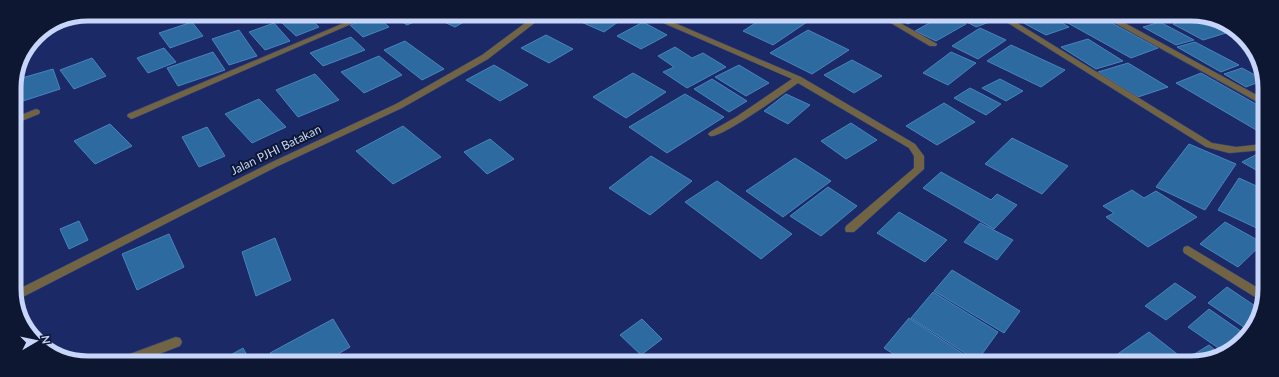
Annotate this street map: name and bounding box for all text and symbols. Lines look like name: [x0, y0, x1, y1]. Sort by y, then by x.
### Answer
street label: Jalan PJHI Batakan: [228, 121, 323, 178]
north arrow: [16, 321, 56, 361]
text: N: [39, 334, 53, 345]

